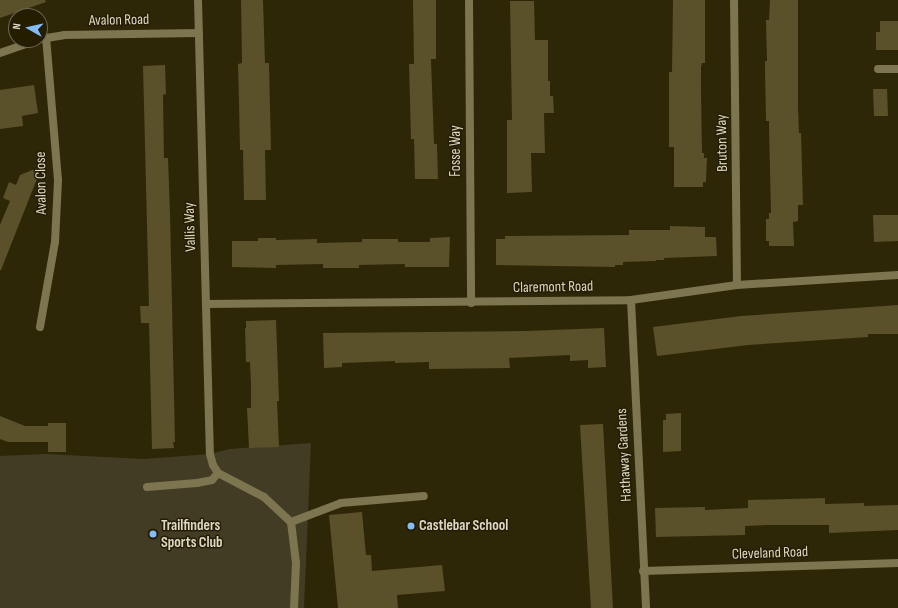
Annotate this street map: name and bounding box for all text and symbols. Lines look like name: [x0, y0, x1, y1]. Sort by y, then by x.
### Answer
north arrow: [8, 8, 48, 48]
street label: Avalon Road: [89, 10, 149, 30]
text: N: [10, 23, 23, 30]
street label: Bruton Way: [712, 114, 732, 172]
street label: Fosse Way: [447, 125, 465, 177]
street label: Avalon Close: [31, 151, 51, 215]
street label: Vallis Way: [180, 202, 200, 252]
street label: Claremont Road: [513, 277, 593, 297]
street label: Hathaway Gardens: [613, 408, 635, 502]
place label: Trailfinders Sports Club: [161, 516, 223, 551]
place label: Castlebar School: [419, 517, 508, 535]
marker: Castlebar School: [406, 521, 416, 531]
marker: Trailfinders Sports Club: [148, 529, 158, 539]
street label: Cleveland Road: [732, 543, 808, 563]

